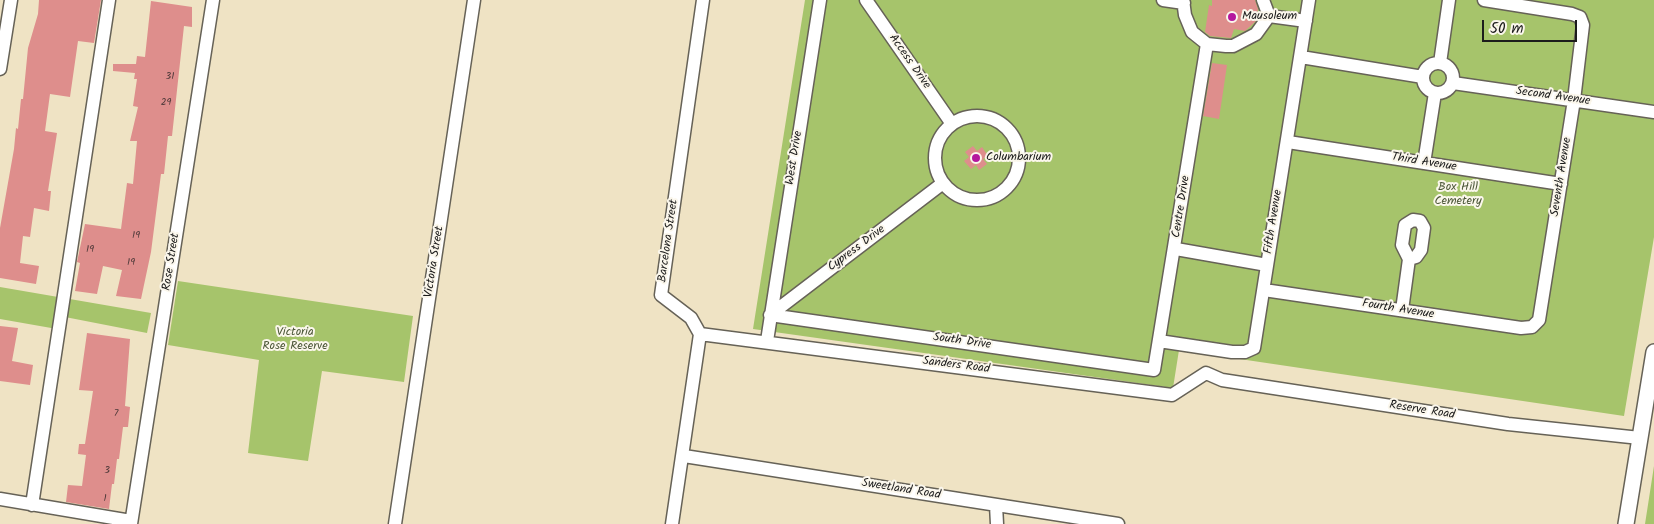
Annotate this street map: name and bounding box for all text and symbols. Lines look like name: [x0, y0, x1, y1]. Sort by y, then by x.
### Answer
place label: Mausoleum: [1242, 10, 1297, 24]
scale bar: [1484, 10, 1579, 42]
marker: Mausoleum: [1226, 11, 1238, 23]
text: 50 m: [1490, 17, 1524, 41]
street label: Access Drive: [885, 32, 933, 92]
house number: 31: [166, 71, 174, 83]
street label: Second Avenue: [1515, 85, 1591, 109]
house number: 29: [161, 97, 171, 109]
street label: West Drive: [784, 130, 806, 186]
street label: Seventh Avenue: [1549, 136, 1575, 218]
place label: Columbarium: [986, 151, 1051, 165]
street label: Third Avenue: [1390, 151, 1458, 175]
marker: Columbarium: [970, 152, 982, 164]
street label: Centre Drive: [1170, 175, 1194, 239]
park label: Box Hill Cemetery: [1434, 181, 1482, 209]
street label: Fifth Avenue: [1262, 189, 1286, 255]
street label: Barcelona Street: [656, 199, 682, 283]
street label: Cypress Drive: [826, 223, 888, 275]
street label: Victoria Street: [422, 225, 448, 299]
house number: 19: [132, 230, 140, 242]
street label: Rose Street: [160, 232, 184, 292]
house number: 19: [86, 244, 94, 256]
house number: 19: [127, 257, 135, 269]
street label: Fourth Avenue: [1361, 297, 1435, 323]
park label: Victoria Rose Reserve: [262, 326, 328, 354]
street label: South Drive: [932, 331, 992, 353]
street label: Sanders Road: [922, 355, 990, 377]
street label: Reserve Road: [1388, 399, 1456, 423]
house number: 7: [114, 408, 118, 420]
house number: 3: [104, 465, 110, 477]
street label: Sweetland Road: [861, 477, 941, 503]
house number: 1: [103, 493, 107, 505]

